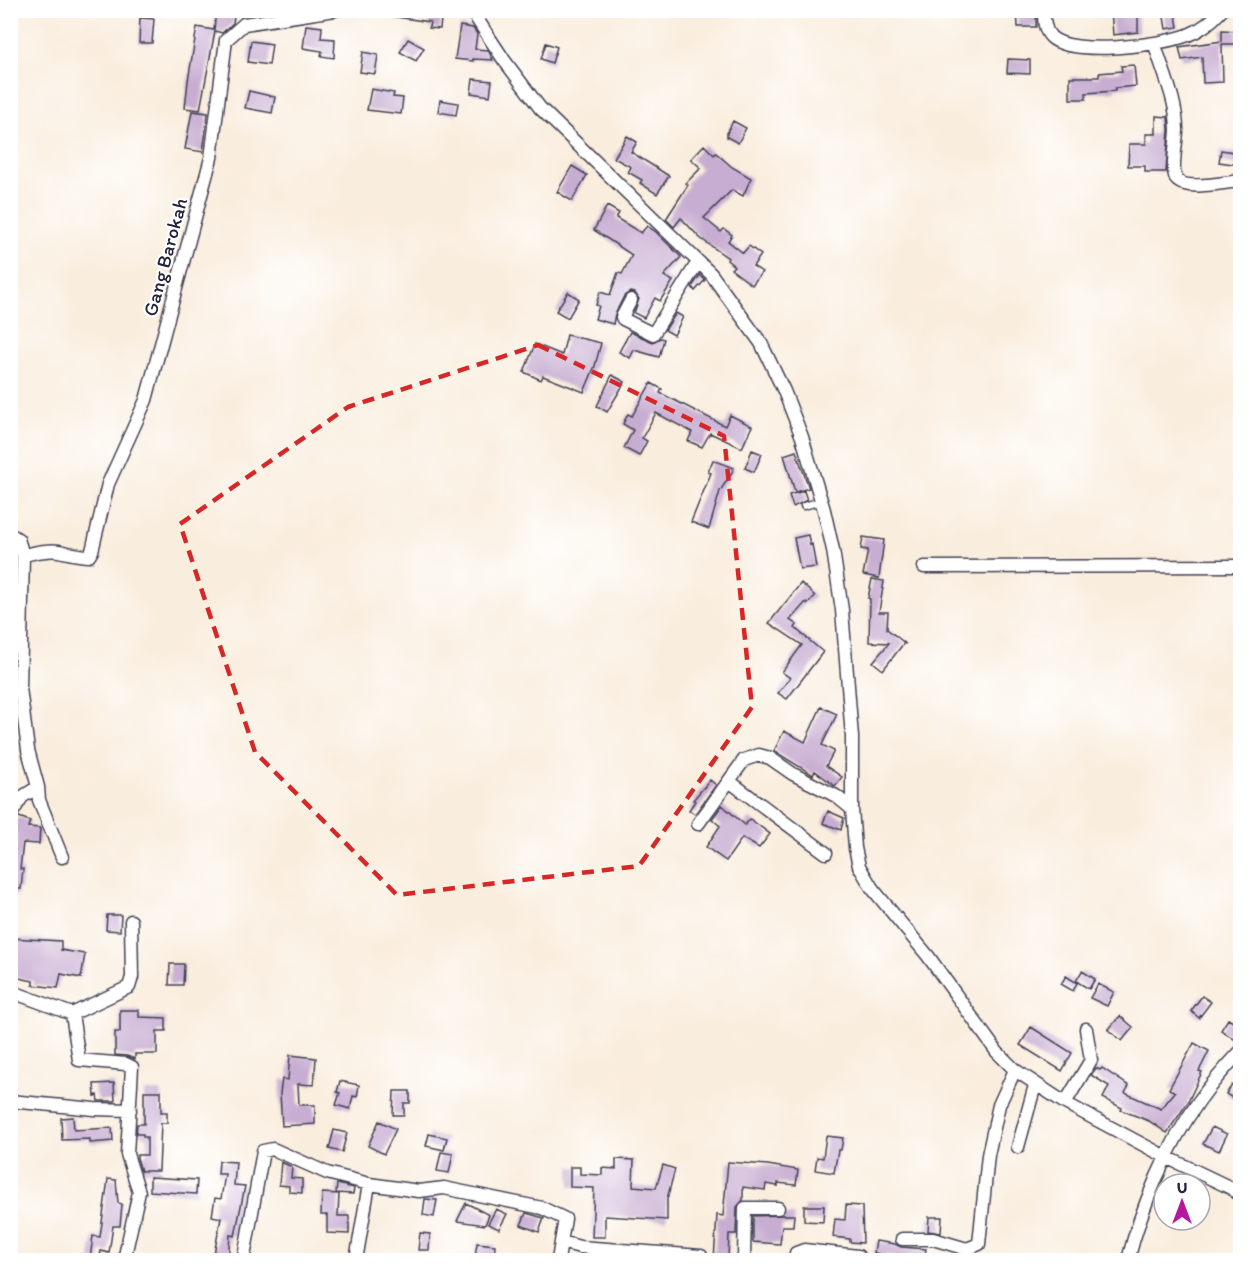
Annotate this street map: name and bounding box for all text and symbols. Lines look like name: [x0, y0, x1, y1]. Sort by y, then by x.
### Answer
street label: Gang Barokah: [138, 195, 192, 319]
north arrow: [1152, 1172, 1212, 1232]
text: U: [1177, 1178, 1187, 1197]

